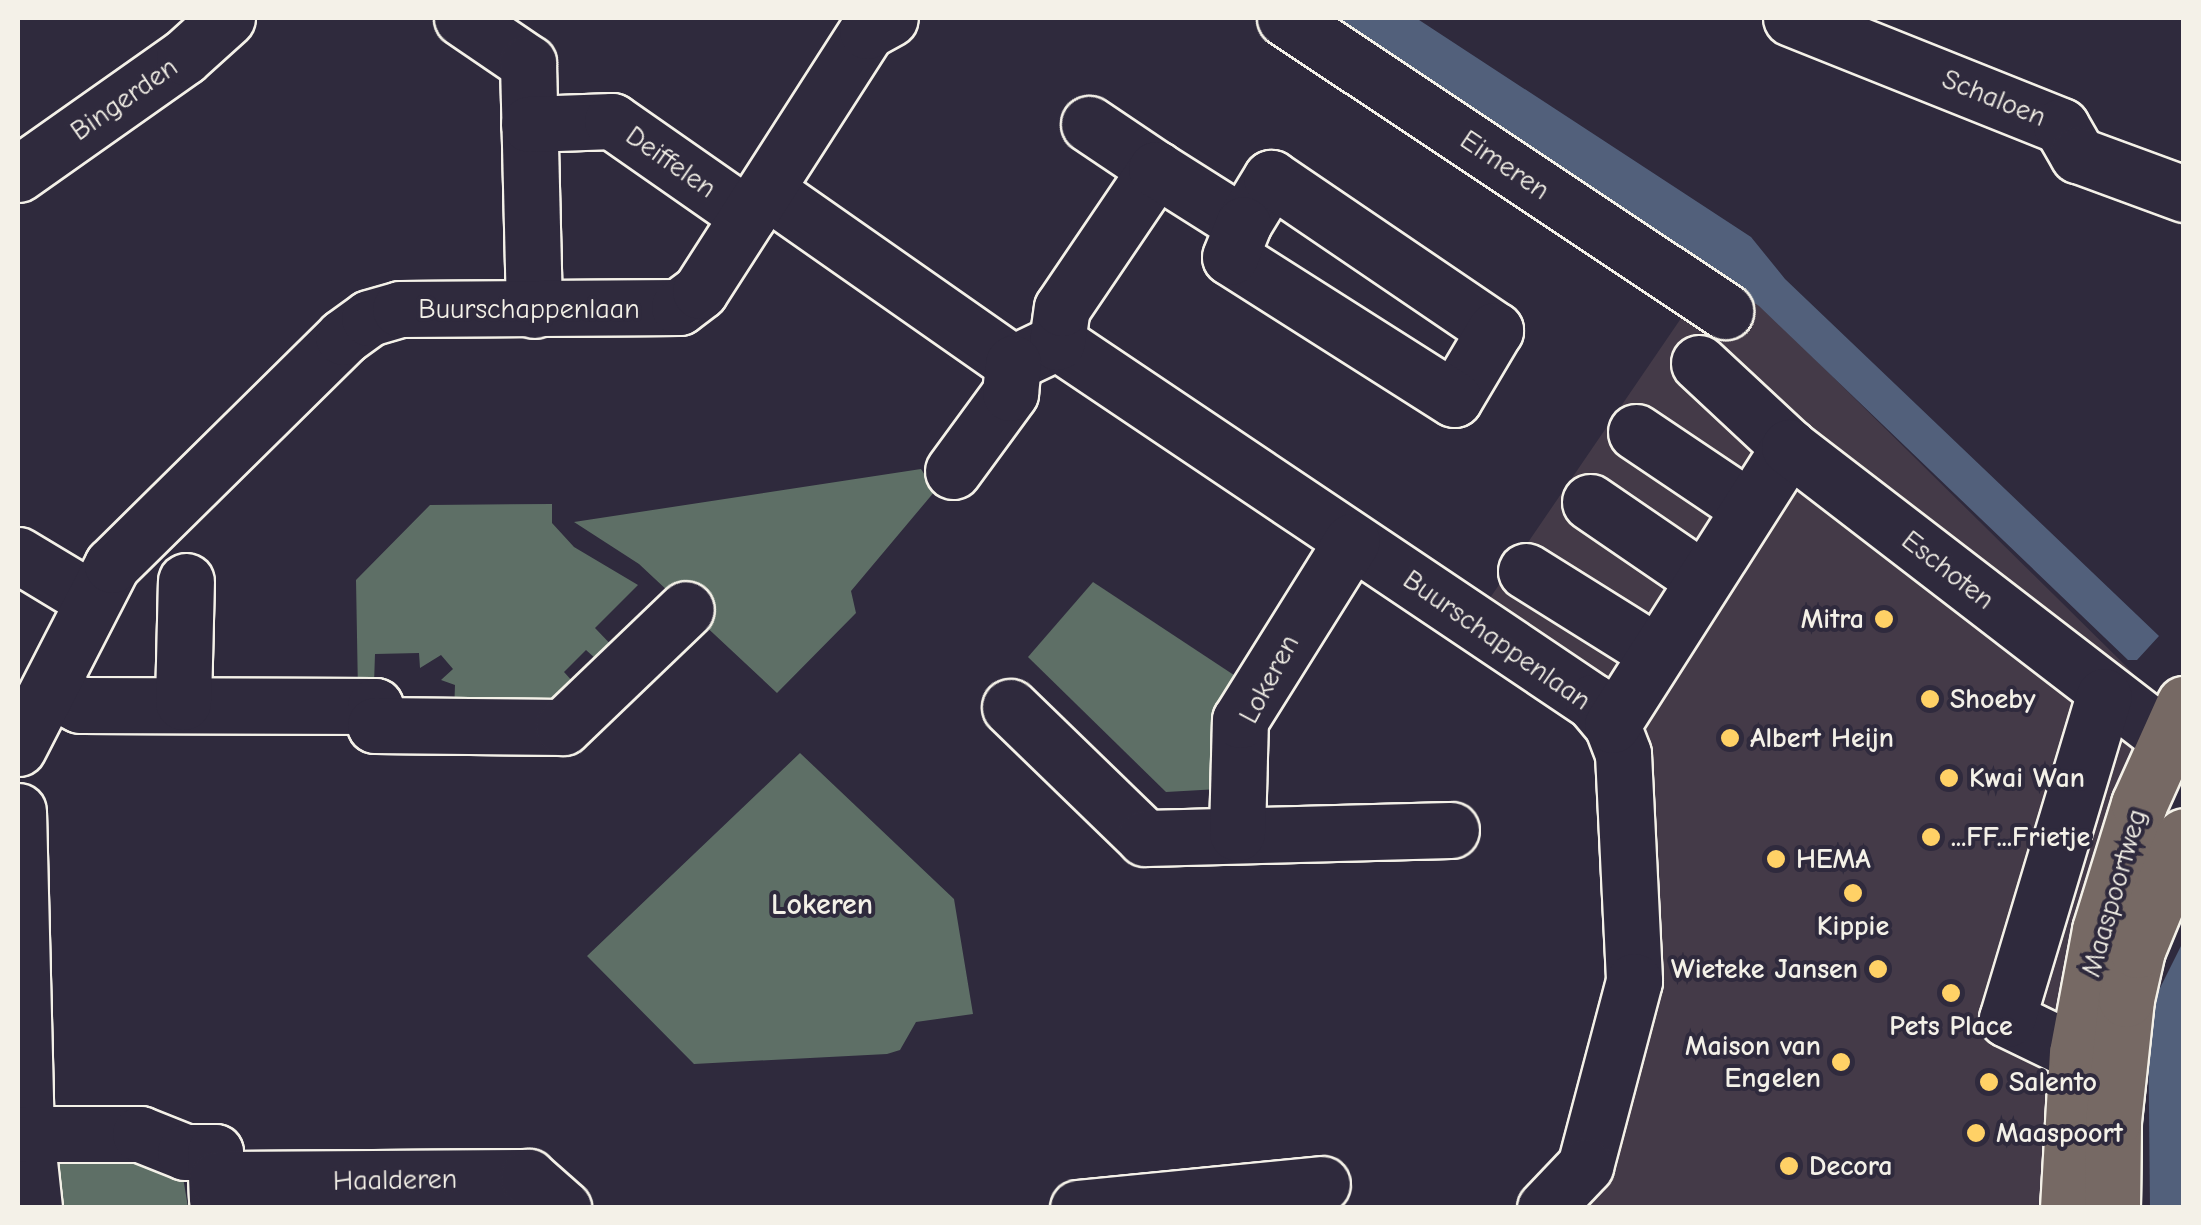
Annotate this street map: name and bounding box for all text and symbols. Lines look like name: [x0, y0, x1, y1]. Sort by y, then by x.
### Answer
street label: Bingerden: [64, 50, 184, 148]
street label: Schaloen: [1937, 62, 2051, 134]
street label: Deiffelen: [619, 119, 723, 205]
street label: Eimeren: [1454, 123, 1556, 207]
street label: Buurschappenlaan: [418, 292, 640, 326]
street label: Eschoten: [1895, 523, 2001, 617]
street label: Buurschappenlaan: [1397, 563, 1597, 717]
place label: Mitra: [1801, 602, 1864, 636]
marker: Mitra: [1873, 608, 1895, 630]
street label: Lokeren: [1232, 629, 1306, 729]
place label: Shoeby: [1950, 682, 2036, 716]
marker: Shoeby: [1919, 688, 1941, 710]
place label: Albert Heijn: [1750, 721, 1894, 755]
marker: Albert Heijn: [1719, 727, 1741, 749]
place label: Kwai Wan: [1969, 761, 2085, 795]
marker: Kwai Wan: [1938, 767, 1960, 789]
street label: Maaspoortweg: [2074, 805, 2154, 981]
place label: ...FF...Frietje: [1951, 820, 2090, 854]
marker: ...FF...Frietje: [1920, 826, 1942, 848]
place label: HEMA: [1796, 842, 1871, 876]
marker: HEMA: [1765, 848, 1787, 870]
marker: Kippie: [1842, 882, 1864, 904]
district label: Lokeren: [771, 887, 873, 923]
place label: Kippie: [1817, 909, 1889, 943]
place label: Wieteke Jansen: [1671, 952, 1858, 986]
marker: Wieteke Jansen: [1867, 958, 1889, 980]
marker: Pets Place: [1940, 982, 1962, 1004]
place label: Pets Place: [1889, 1009, 2013, 1043]
place label: Maison van Engelen: [1685, 1029, 1821, 1095]
marker: Maison van Engelen: [1830, 1051, 1852, 1073]
place label: Salento: [2009, 1065, 2097, 1099]
marker: Salento: [1978, 1071, 2000, 1093]
place label: Maaspoort: [1996, 1116, 2123, 1150]
marker: Maaspoort: [1965, 1122, 1987, 1144]
place label: Decora: [1809, 1149, 1892, 1183]
marker: Decora: [1778, 1155, 1800, 1177]
street label: Haalderen: [333, 1162, 457, 1198]

